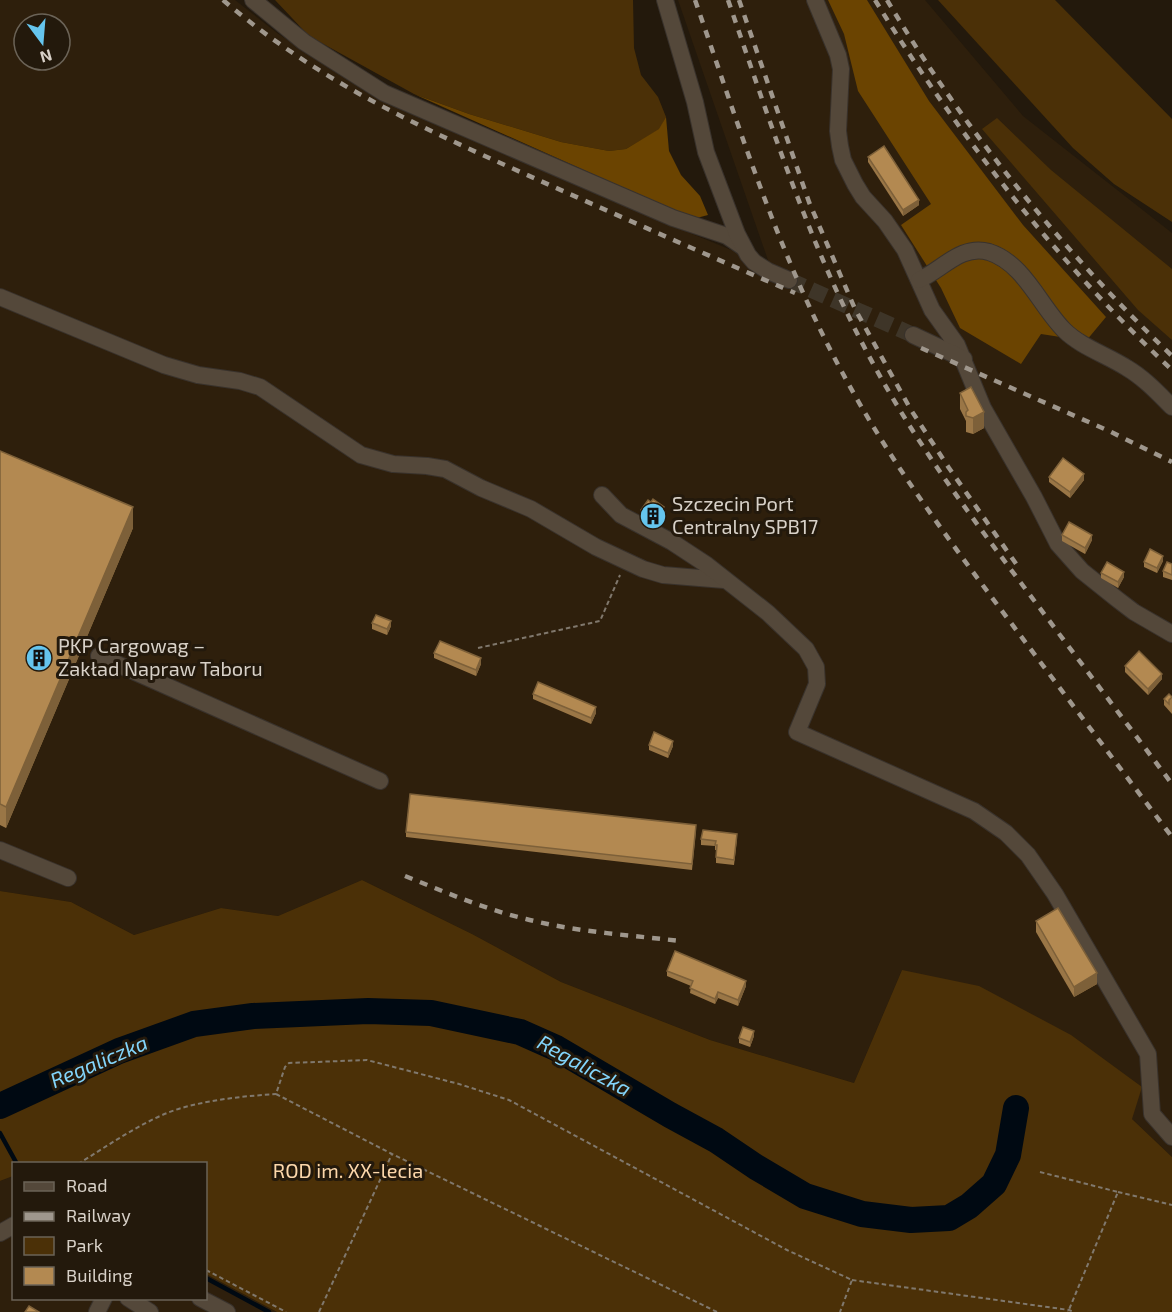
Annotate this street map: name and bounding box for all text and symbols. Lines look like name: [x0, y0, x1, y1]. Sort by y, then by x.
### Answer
north arrow: [12, 12, 72, 72]
text: N: [38, 46, 54, 68]
place label: Szczecin Port Centralny SPB17: [672, 491, 818, 538]
building icon: Szczecin Port Centralny SPB17: [638, 501, 668, 531]
place label: PKP Cargowag – Zakład Napraw Taboru: [58, 633, 263, 680]
building icon: PKP Cargowag – Zakład Napraw Taboru: [24, 643, 54, 673]
water label: Regaliczka: [46, 1029, 151, 1092]
water label: Regaliczka: [534, 1029, 636, 1101]
park label: ROD im. XX-lecia: [273, 1158, 423, 1182]
legend: [12, 1162, 207, 1300]
text: Road: [66, 1174, 107, 1196]
text: Railway: [66, 1204, 131, 1226]
text: Park: [66, 1234, 103, 1256]
text: Building: [66, 1264, 133, 1286]

